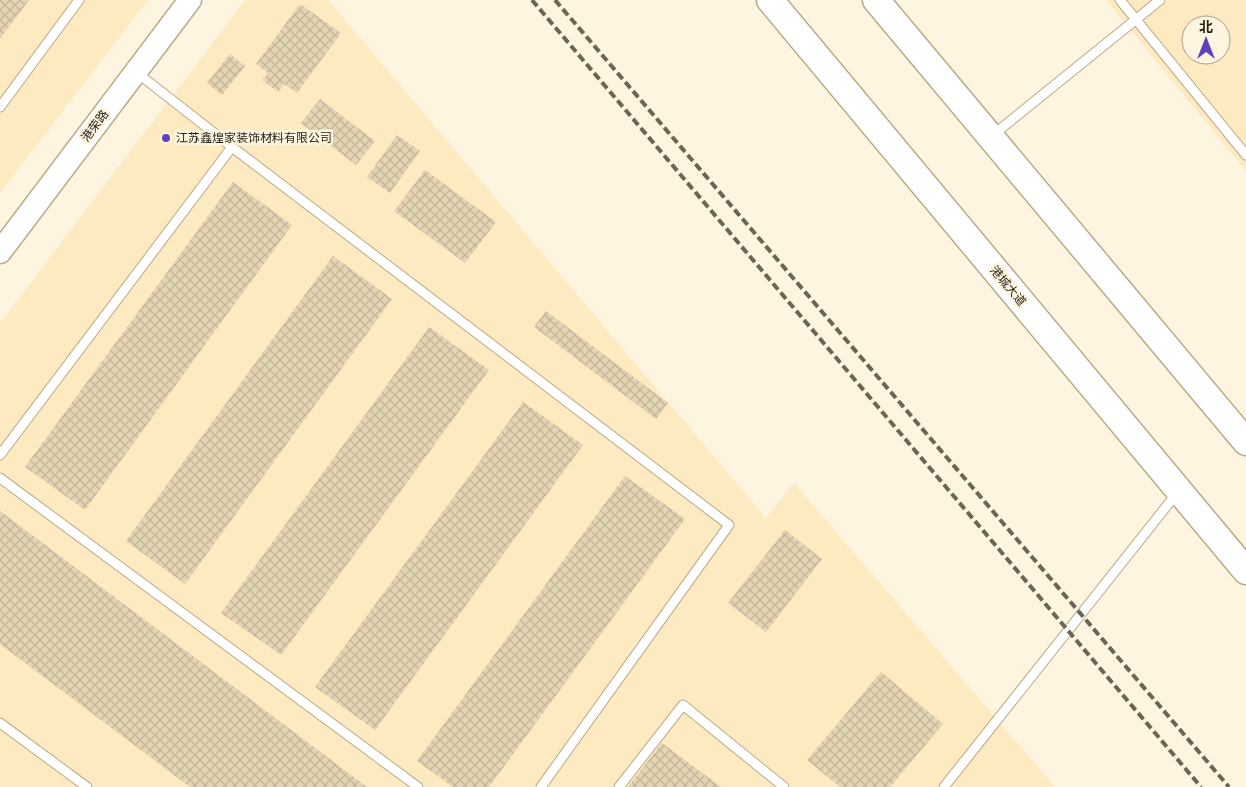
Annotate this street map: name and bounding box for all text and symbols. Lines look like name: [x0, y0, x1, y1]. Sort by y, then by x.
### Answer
north arrow: [1181, 15, 1231, 65]
text: 北: [1199, 19, 1213, 36]
street label: 港荣路: [79, 107, 111, 145]
place label: 江苏鑫煌家装饰材料有限公司: [176, 131, 332, 145]
marker: 江苏鑫煌家装饰材料有限公司: [160, 132, 172, 144]
street label: 港城大道: [987, 263, 1029, 309]

